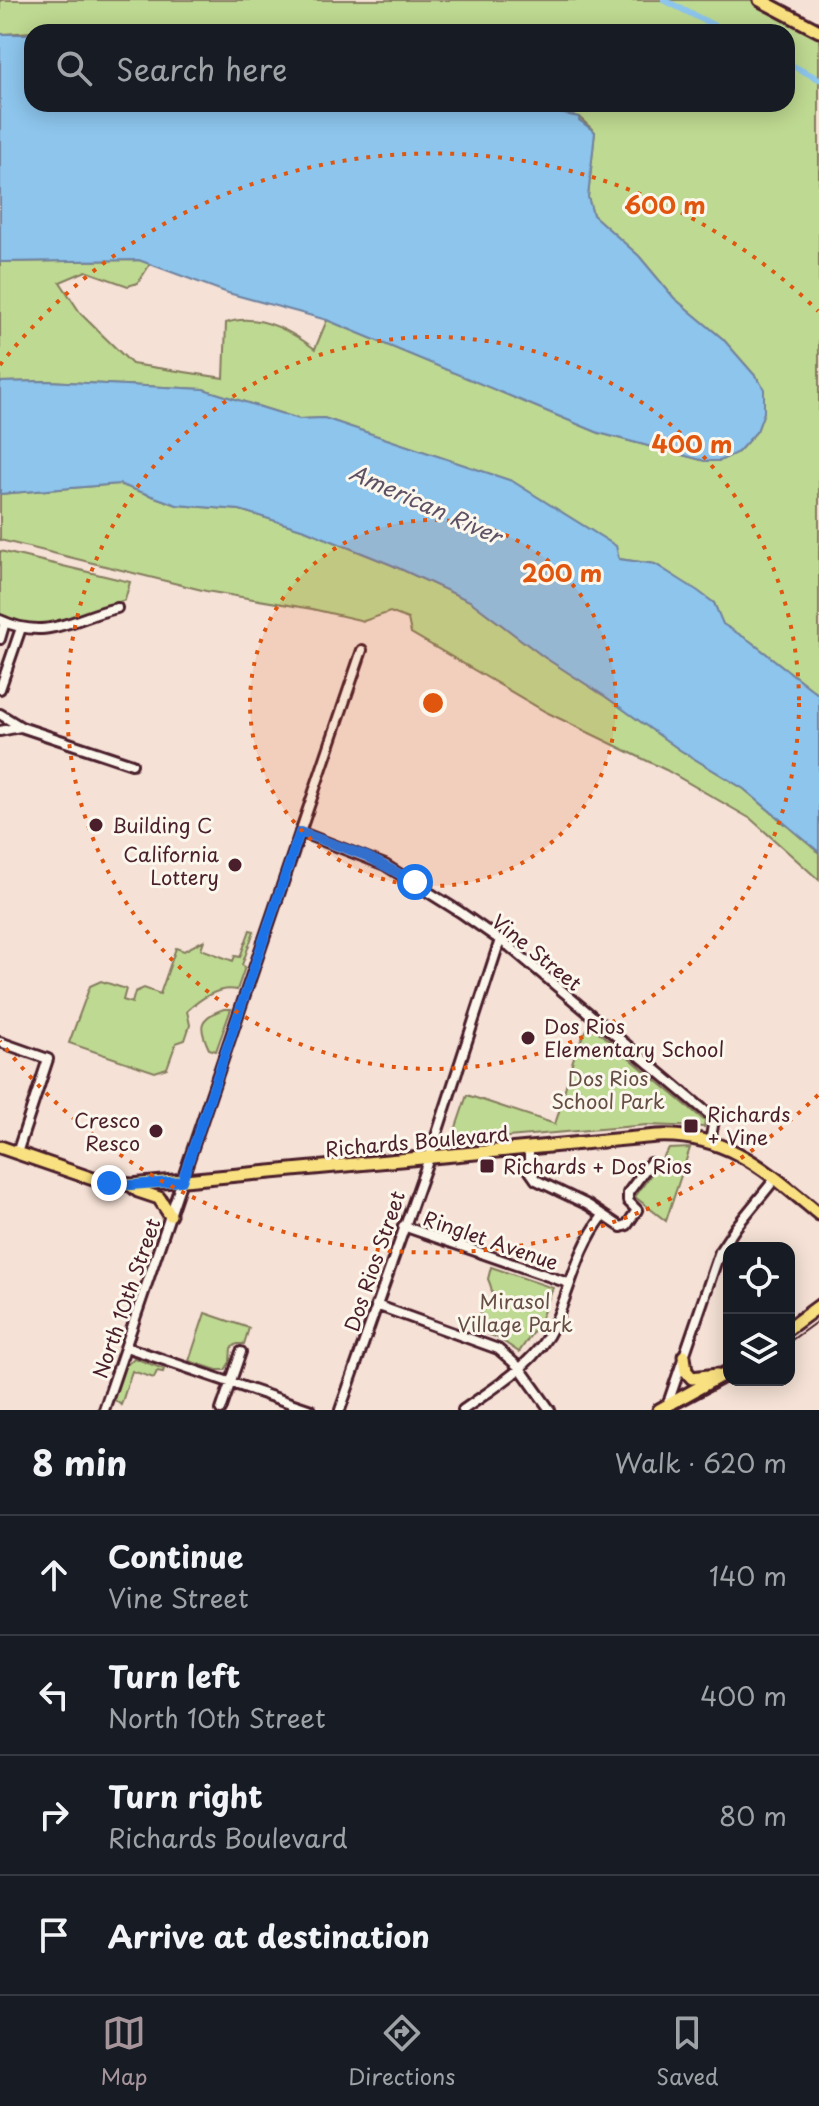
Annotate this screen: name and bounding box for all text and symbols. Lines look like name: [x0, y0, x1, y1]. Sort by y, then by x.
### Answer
search box: [24, 24, 795, 112]
icon: search: [52, 46, 96, 90]
text: Search here: [116, 46, 288, 91]
text: 600 m: [624, 186, 706, 222]
text: 400 m: [651, 425, 733, 461]
water label: American River: [345, 455, 510, 552]
text: 200 m: [522, 554, 602, 590]
centre of rings: [419, 689, 447, 717]
place label: Building C: [112, 810, 212, 840]
marker: Building C: [87, 816, 105, 834]
place label: California Lottery: [123, 839, 220, 892]
marker: California Lottery: [226, 856, 244, 874]
route start: [397, 864, 433, 900]
street label: Vine Street: [486, 906, 588, 998]
place label: Dos Rios Elementary School: [544, 1011, 724, 1064]
marker: Dos Rios Elementary School: [519, 1029, 537, 1047]
park label: Dos Rios School Park: [551, 1063, 665, 1116]
place label: Richards + Vine: [707, 1099, 790, 1152]
place label: Cresco Resco: [74, 1105, 140, 1158]
marker: Richards + Vine: [682, 1117, 700, 1135]
street label: Richards Boulevard: [324, 1118, 510, 1164]
marker: Cresco Resco: [147, 1122, 165, 1140]
place label: Richards + Dos Rios: [503, 1151, 692, 1181]
marker: Richards + Dos Rios: [478, 1157, 496, 1175]
route end: [91, 1165, 127, 1201]
street label: Dos Rios Street: [336, 1187, 412, 1335]
street label: Ringlet Avenue: [419, 1203, 563, 1277]
street label: North 10th Street: [85, 1214, 167, 1382]
map controls: [723, 1242, 795, 1386]
button: locate: [723, 1242, 795, 1314]
park label: Mirasol Village Park: [457, 1286, 573, 1339]
button: layers: [723, 1314, 795, 1386]
text: 8 min: [32, 1436, 127, 1488]
text: Walk · 620 m: [615, 1443, 787, 1482]
text: Continue: [108, 1533, 243, 1578]
icon: ahead: [32, 1553, 76, 1597]
text: 140 m: [709, 1556, 787, 1595]
text: Vine Street: [108, 1578, 249, 1617]
text: Turn left: [108, 1653, 240, 1698]
icon: left: [32, 1673, 76, 1717]
text: 400 m: [700, 1676, 787, 1715]
text: North 10th Street: [108, 1698, 326, 1737]
text: Turn right: [108, 1773, 263, 1818]
icon: right: [32, 1793, 76, 1837]
text: 80 m: [719, 1796, 787, 1835]
text: Richards Boulevard: [108, 1818, 348, 1857]
icon: arrive: [32, 1913, 76, 1957]
text: Arrive at destination: [108, 1913, 430, 1958]
tab: Map: [100, 2011, 147, 2092]
tab: Directions: [348, 2011, 455, 2092]
tab: Saved: [656, 2011, 719, 2092]

